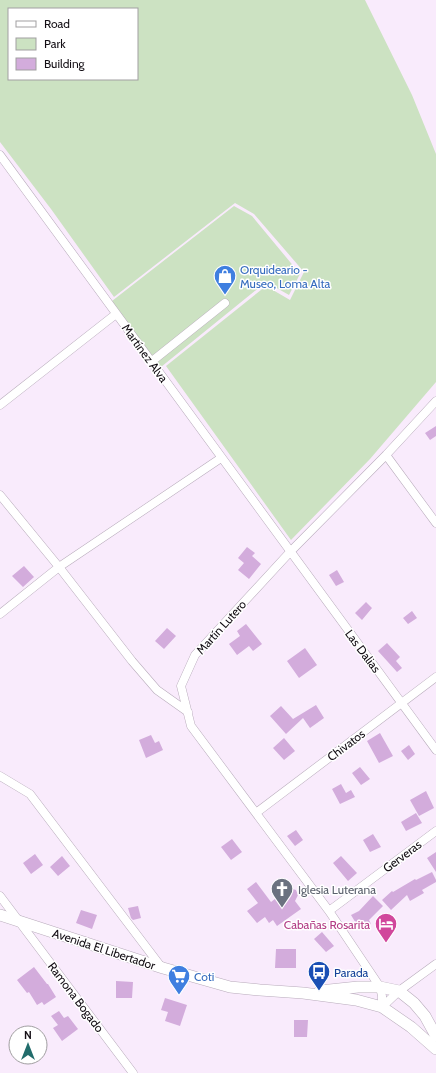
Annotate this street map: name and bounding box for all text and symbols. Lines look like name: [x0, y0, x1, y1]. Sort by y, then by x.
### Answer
legend: [8, 8, 138, 80]
text: Road: [44, 16, 70, 31]
text: Park: [44, 36, 66, 51]
text: Building: [44, 56, 86, 71]
place label: Orquideario - Museo, Loma Alta: [240, 262, 330, 291]
shop icon: Orquideario - Museo, Loma Alta: [212, 263, 238, 296]
street label: Martínez Alva: [119, 321, 171, 385]
street label: Martín Lutero: [193, 596, 250, 657]
street label: Las Dalias: [342, 627, 384, 675]
street label: Chivatos: [324, 726, 368, 764]
street label: Gerveras: [380, 837, 424, 875]
church icon: Iglesia Luterana: [269, 876, 295, 909]
place label: Iglesia Luterana: [298, 882, 376, 897]
hotel icon: Cabañas Rosarita: [373, 911, 399, 944]
place label: Cabañas Rosarita: [284, 917, 370, 932]
street label: Avenida El Libertador: [51, 925, 158, 973]
street label: Ramona Bogado: [45, 959, 107, 1035]
bus stop icon: Parada: [306, 959, 332, 992]
supermarket icon: Coti: [166, 963, 192, 996]
place label: Parada: [334, 965, 369, 980]
place label: Coti: [194, 969, 214, 984]
north arrow: [8, 1025, 48, 1065]
text: N: [24, 1028, 32, 1042]

